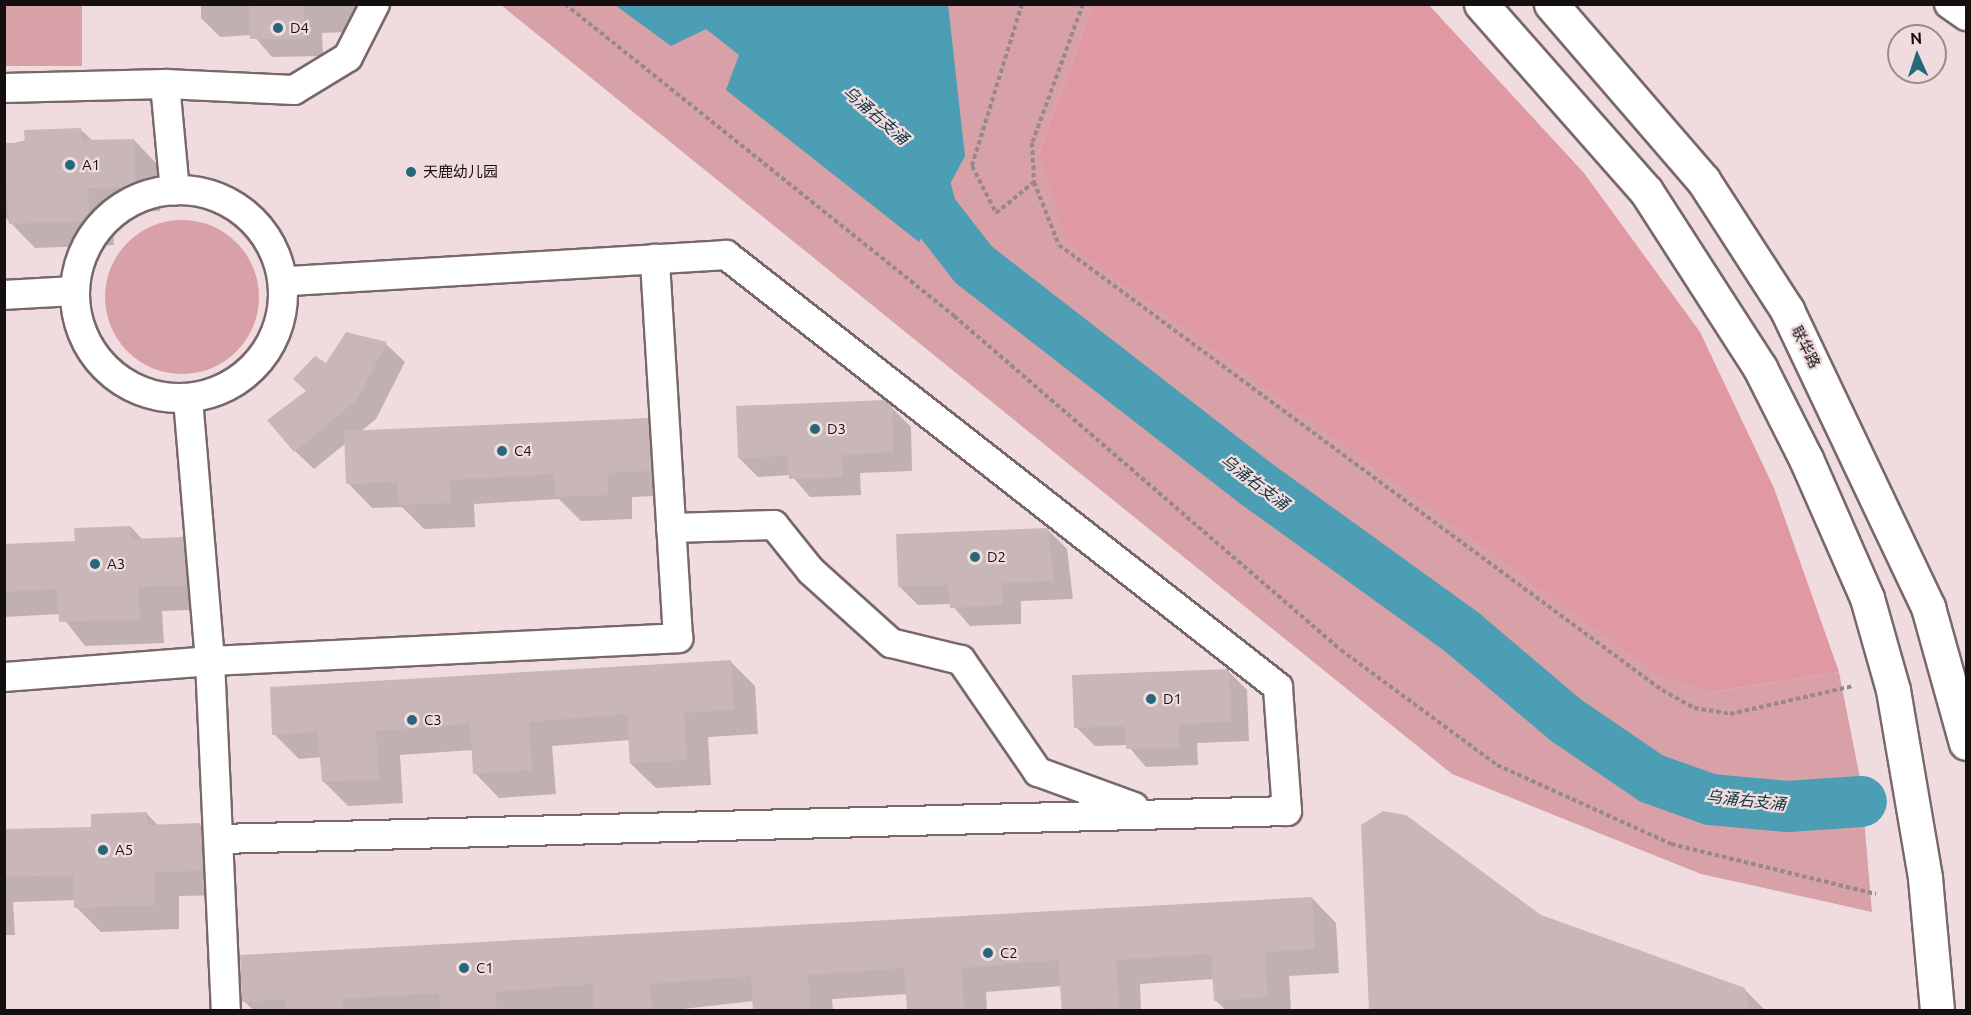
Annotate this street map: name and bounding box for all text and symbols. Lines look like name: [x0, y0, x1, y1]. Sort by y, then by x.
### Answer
place label: D4: [290, 19, 309, 37]
marker: D4: [271, 21, 285, 35]
north arrow: [1887, 24, 1947, 84]
text: N: [1910, 29, 1923, 47]
water label: 乌涌右支涌: [840, 82, 912, 148]
place label: A1: [82, 156, 100, 174]
marker: A1: [63, 158, 77, 172]
place label: 天鹿幼儿园: [423, 163, 498, 181]
marker: 天鹿幼儿园: [404, 165, 418, 179]
street label: 联华路: [1788, 323, 1824, 371]
place label: D3: [827, 420, 846, 438]
marker: D3: [808, 422, 822, 436]
place label: C4: [514, 442, 532, 460]
marker: C4: [495, 444, 509, 458]
water label: 乌涌右支涌: [1217, 450, 1293, 514]
place label: D2: [987, 548, 1006, 566]
marker: D2: [968, 550, 982, 564]
place label: A3: [107, 555, 125, 573]
marker: A3: [88, 557, 102, 571]
place label: D1: [1163, 690, 1182, 708]
marker: D1: [1144, 692, 1158, 706]
place label: C3: [424, 711, 442, 729]
marker: C3: [405, 713, 419, 727]
water label: 乌涌右支涌: [1705, 786, 1787, 814]
place label: A5: [115, 841, 133, 859]
marker: A5: [96, 843, 110, 857]
place label: C2: [1000, 944, 1018, 962]
marker: C2: [981, 946, 995, 960]
place label: C1: [476, 959, 494, 977]
marker: C1: [457, 961, 471, 975]

